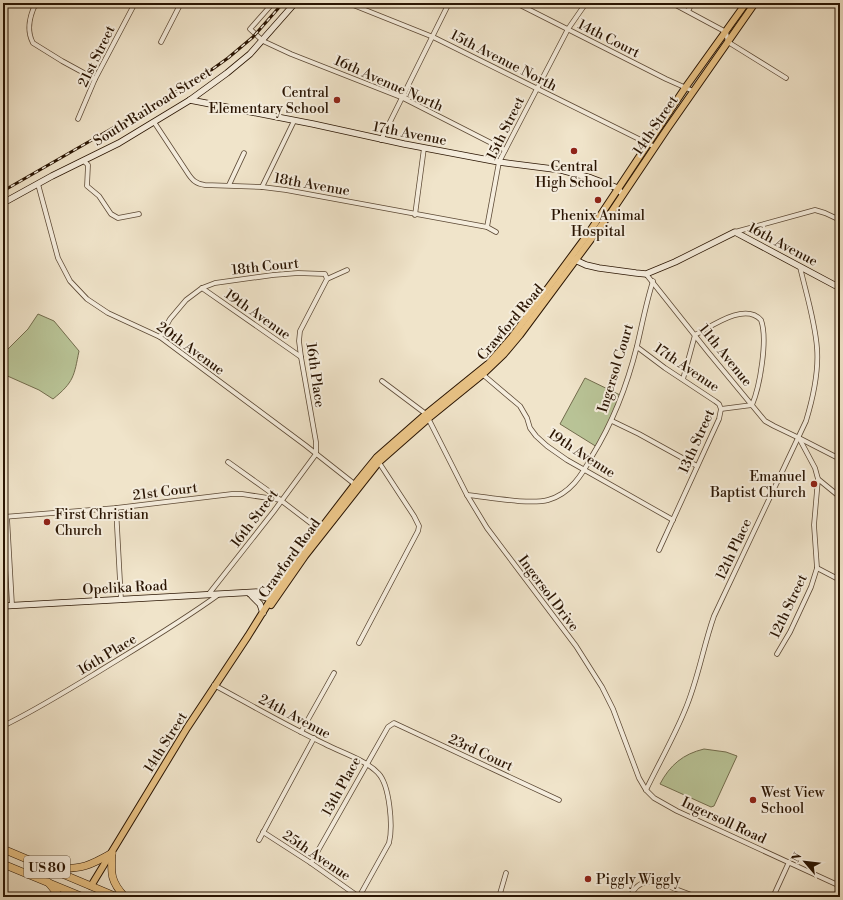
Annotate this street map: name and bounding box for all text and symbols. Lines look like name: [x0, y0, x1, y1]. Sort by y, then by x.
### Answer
street label: 14th Court: [575, 16, 643, 62]
street label: 21st Street: [74, 23, 120, 90]
street label: 15th Avenue North: [447, 26, 560, 96]
street label: 16th Avenue North: [331, 52, 446, 116]
street label: South Railroad Street: [90, 63, 215, 150]
place label: Central Elementary School: [209, 84, 329, 118]
street label: 14th Street: [629, 92, 682, 159]
street label: 15th Street: [483, 94, 529, 163]
marker: Central Elementary School: [332, 95, 342, 105]
street label: 17th Avenue: [371, 118, 448, 150]
marker: Central High School: [569, 146, 579, 156]
place label: Central High School: [535, 158, 613, 192]
street label: 18th Avenue: [272, 169, 351, 201]
marker: Phenix Animal Hospital: [593, 195, 603, 205]
place label: Phenix Animal Hospital: [551, 207, 645, 241]
street label: 16th Avenue: [745, 219, 821, 271]
street label: 18th Court: [231, 255, 300, 279]
street label: Crawford Road: [474, 281, 548, 364]
street label: 19th Avenue: [221, 286, 294, 344]
street label: 20th Avenue: [153, 318, 228, 380]
street label: 11th Avenue: [695, 321, 756, 390]
street label: Ingersol Court: [594, 322, 638, 415]
street label: 17th Avenue: [650, 339, 723, 396]
street label: 16th Place: [302, 342, 328, 409]
street label: 13th Street: [675, 407, 719, 476]
street label: 19th Avenue: [544, 425, 618, 482]
place label: Emanuel Baptist Church: [709, 468, 807, 502]
street label: 21st Court: [132, 479, 199, 505]
marker: Emanuel Baptist Church: [809, 479, 819, 489]
street label: 16th Street: [227, 486, 283, 551]
place label: First Christian Church: [55, 506, 150, 540]
street label: Crawford Road: [255, 515, 325, 602]
street label: 12th Place: [712, 516, 756, 583]
marker: First Christian Church: [42, 517, 52, 527]
street label: Ingersol Drive: [514, 552, 583, 635]
street label: 12th Street: [766, 571, 812, 641]
street label: Opelika Road: [82, 577, 168, 599]
street label: 16th Place: [75, 630, 140, 679]
street label: 24th Avenue: [255, 690, 334, 743]
street label: 14th Street: [140, 709, 192, 776]
street label: 23rd Court: [445, 730, 516, 776]
street label: 13th Place: [318, 754, 366, 819]
place label: West View School: [760, 784, 825, 818]
street label: Ingersoll Road: [678, 793, 769, 848]
marker: West View School: [748, 795, 758, 805]
street label: 25th Avenue: [279, 827, 354, 885]
north arrow: [785, 842, 825, 882]
text: N: [789, 850, 805, 865]
road number: US 80: [24, 856, 70, 878]
place label: Piggly Wiggly: [596, 871, 681, 889]
marker: Piggly Wiggly: [583, 874, 593, 884]

